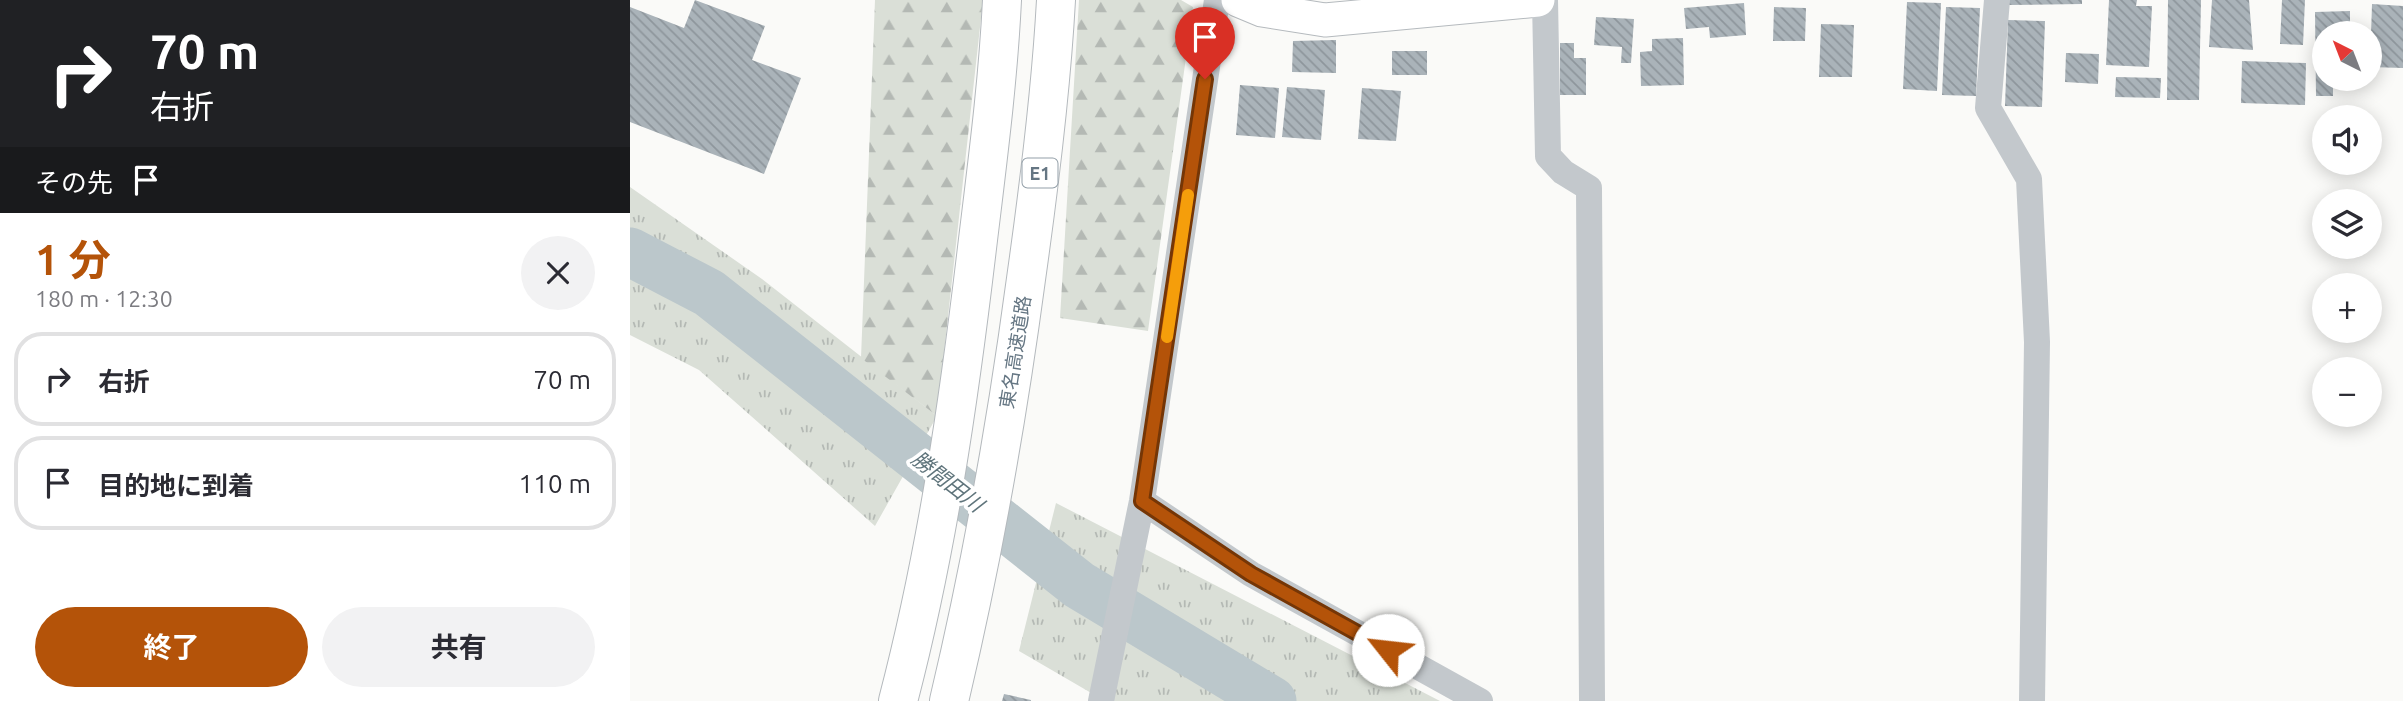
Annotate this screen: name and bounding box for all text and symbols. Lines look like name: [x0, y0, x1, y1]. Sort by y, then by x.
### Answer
pin: [1175, 7, 1235, 79]
icon: arrive: [1186, 18, 1224, 56]
north arrow: [2312, 21, 2382, 91]
map controls: [2312, 21, 2382, 427]
text: 70 m: [150, 23, 259, 78]
icon: right: [35, 28, 126, 119]
text: 右折: [150, 88, 214, 124]
button: sound: [2312, 105, 2382, 175]
road number: E1: [1022, 158, 1058, 188]
icon: arrive: [127, 161, 165, 199]
text: その先: [35, 168, 113, 197]
button: layers: [2312, 189, 2382, 259]
text: 1 分: [35, 236, 111, 283]
button: close: [521, 236, 595, 310]
button: +: [2312, 273, 2382, 343]
text: 180 m · 12:30: [35, 286, 173, 311]
street label: 東名高速道路: [995, 294, 1035, 410]
button: −: [2312, 357, 2382, 427]
icon: right: [39, 360, 77, 398]
text: 70 m: [533, 365, 591, 394]
text: 右折: [98, 367, 150, 396]
water label: 勝間田川: [908, 446, 990, 518]
icon: arrive: [39, 464, 77, 502]
text: 110 m: [519, 469, 591, 498]
text: 目的地に到着: [98, 471, 254, 500]
button: 終了: [35, 607, 308, 687]
button: 共有: [322, 607, 595, 687]
position arrow: [1351, 613, 1425, 687]

